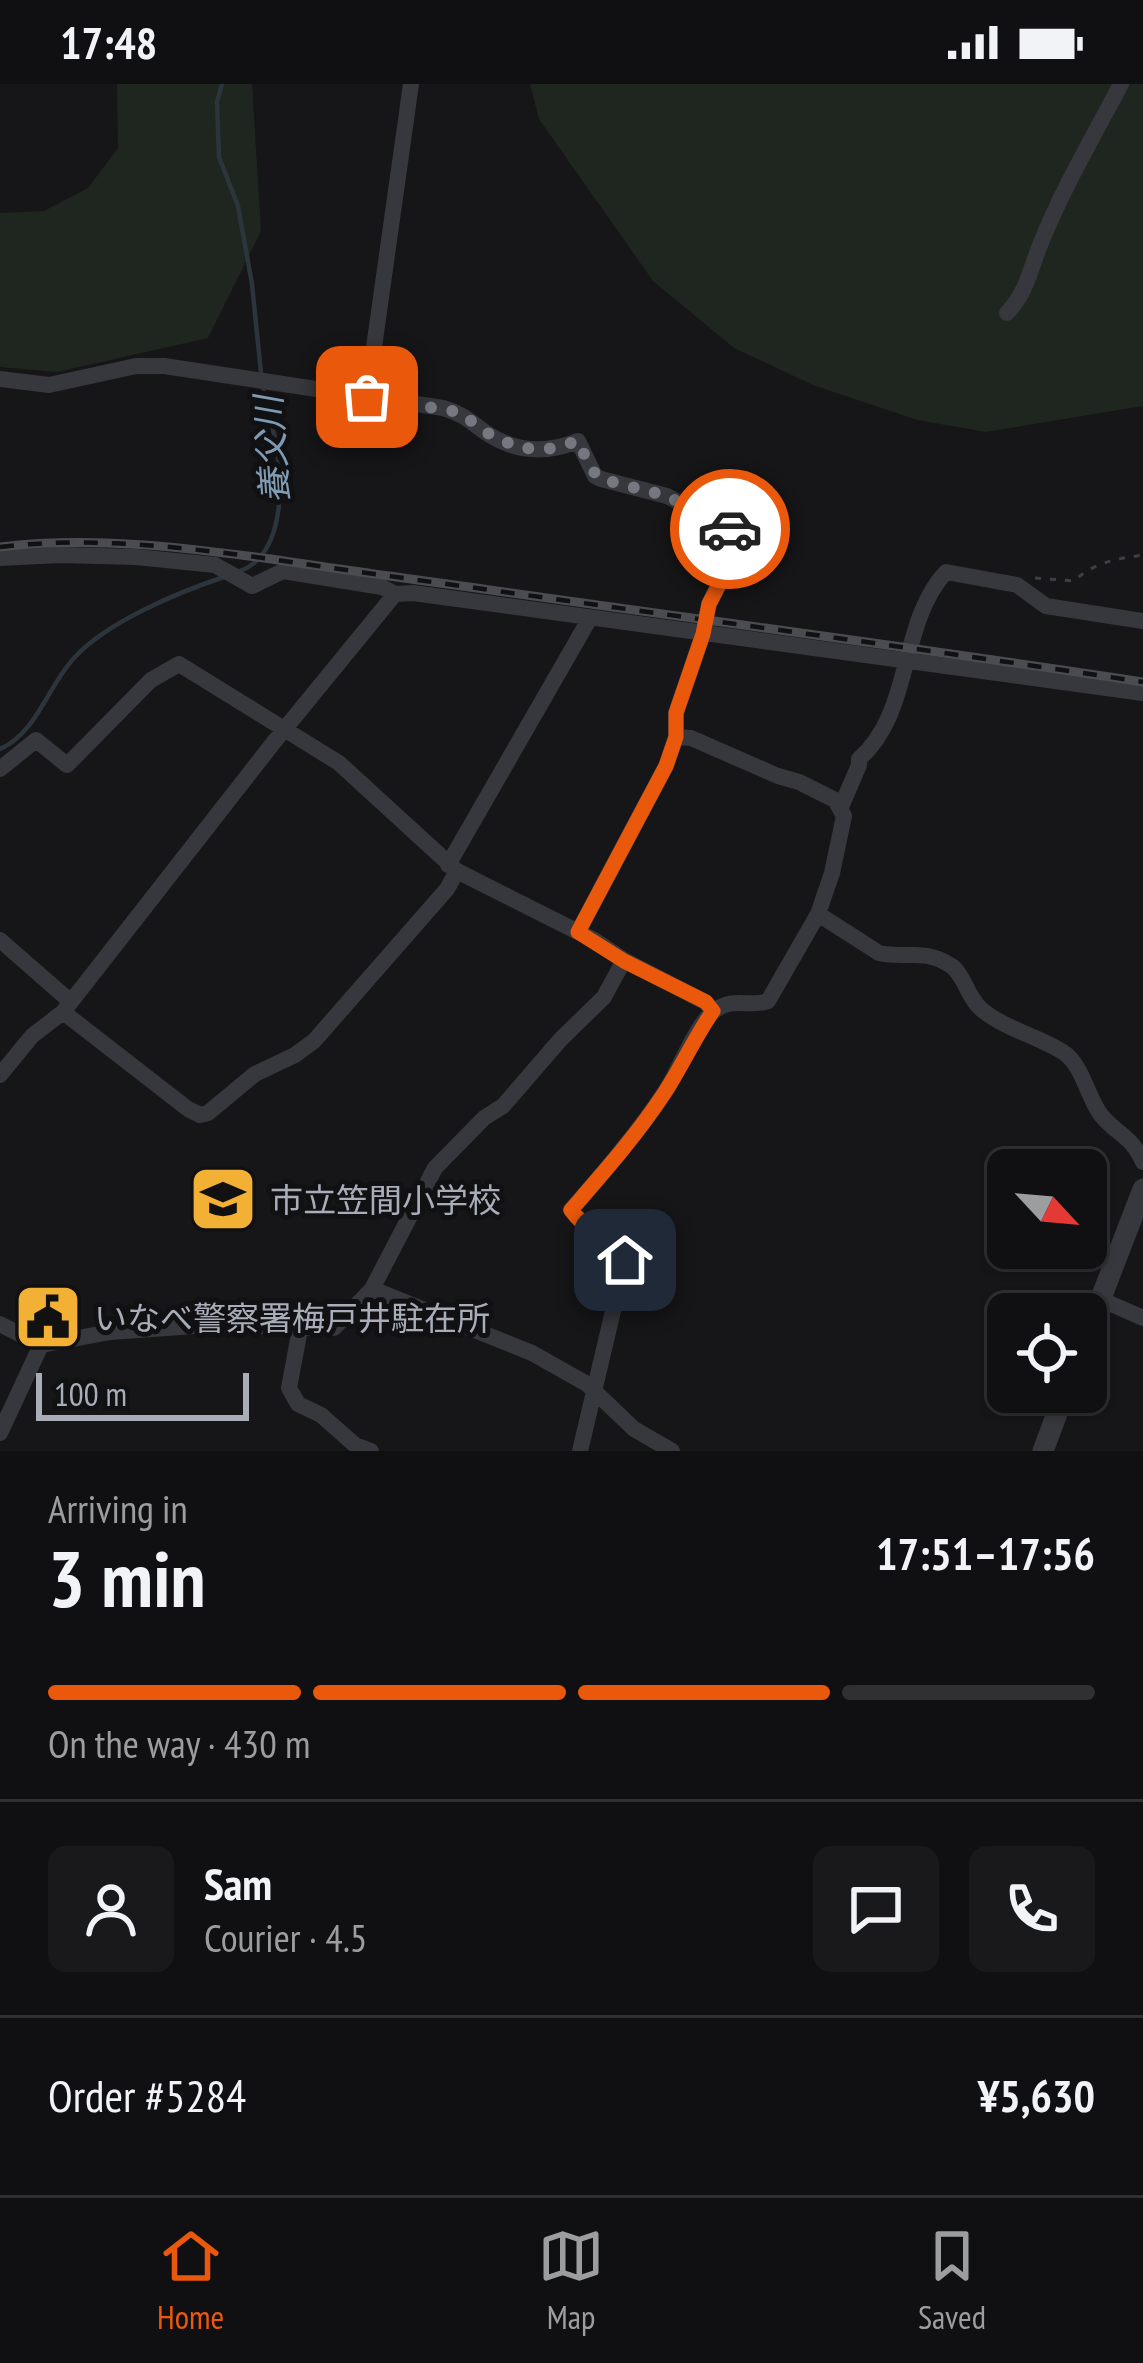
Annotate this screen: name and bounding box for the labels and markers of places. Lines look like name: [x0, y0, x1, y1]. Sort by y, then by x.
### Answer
pin: [316, 346, 418, 448]
school or university icon: 市立笠間小学校: [188, 1164, 258, 1234]
place label: 市立笠間小学校: [270, 1178, 501, 1221]
pin: [574, 1209, 676, 1311]
public building icon: いなべ警察署梅戸井駐在所: [13, 1282, 83, 1352]
place label: いなべ警察署梅戸井駐在所: [94, 1296, 490, 1339]

